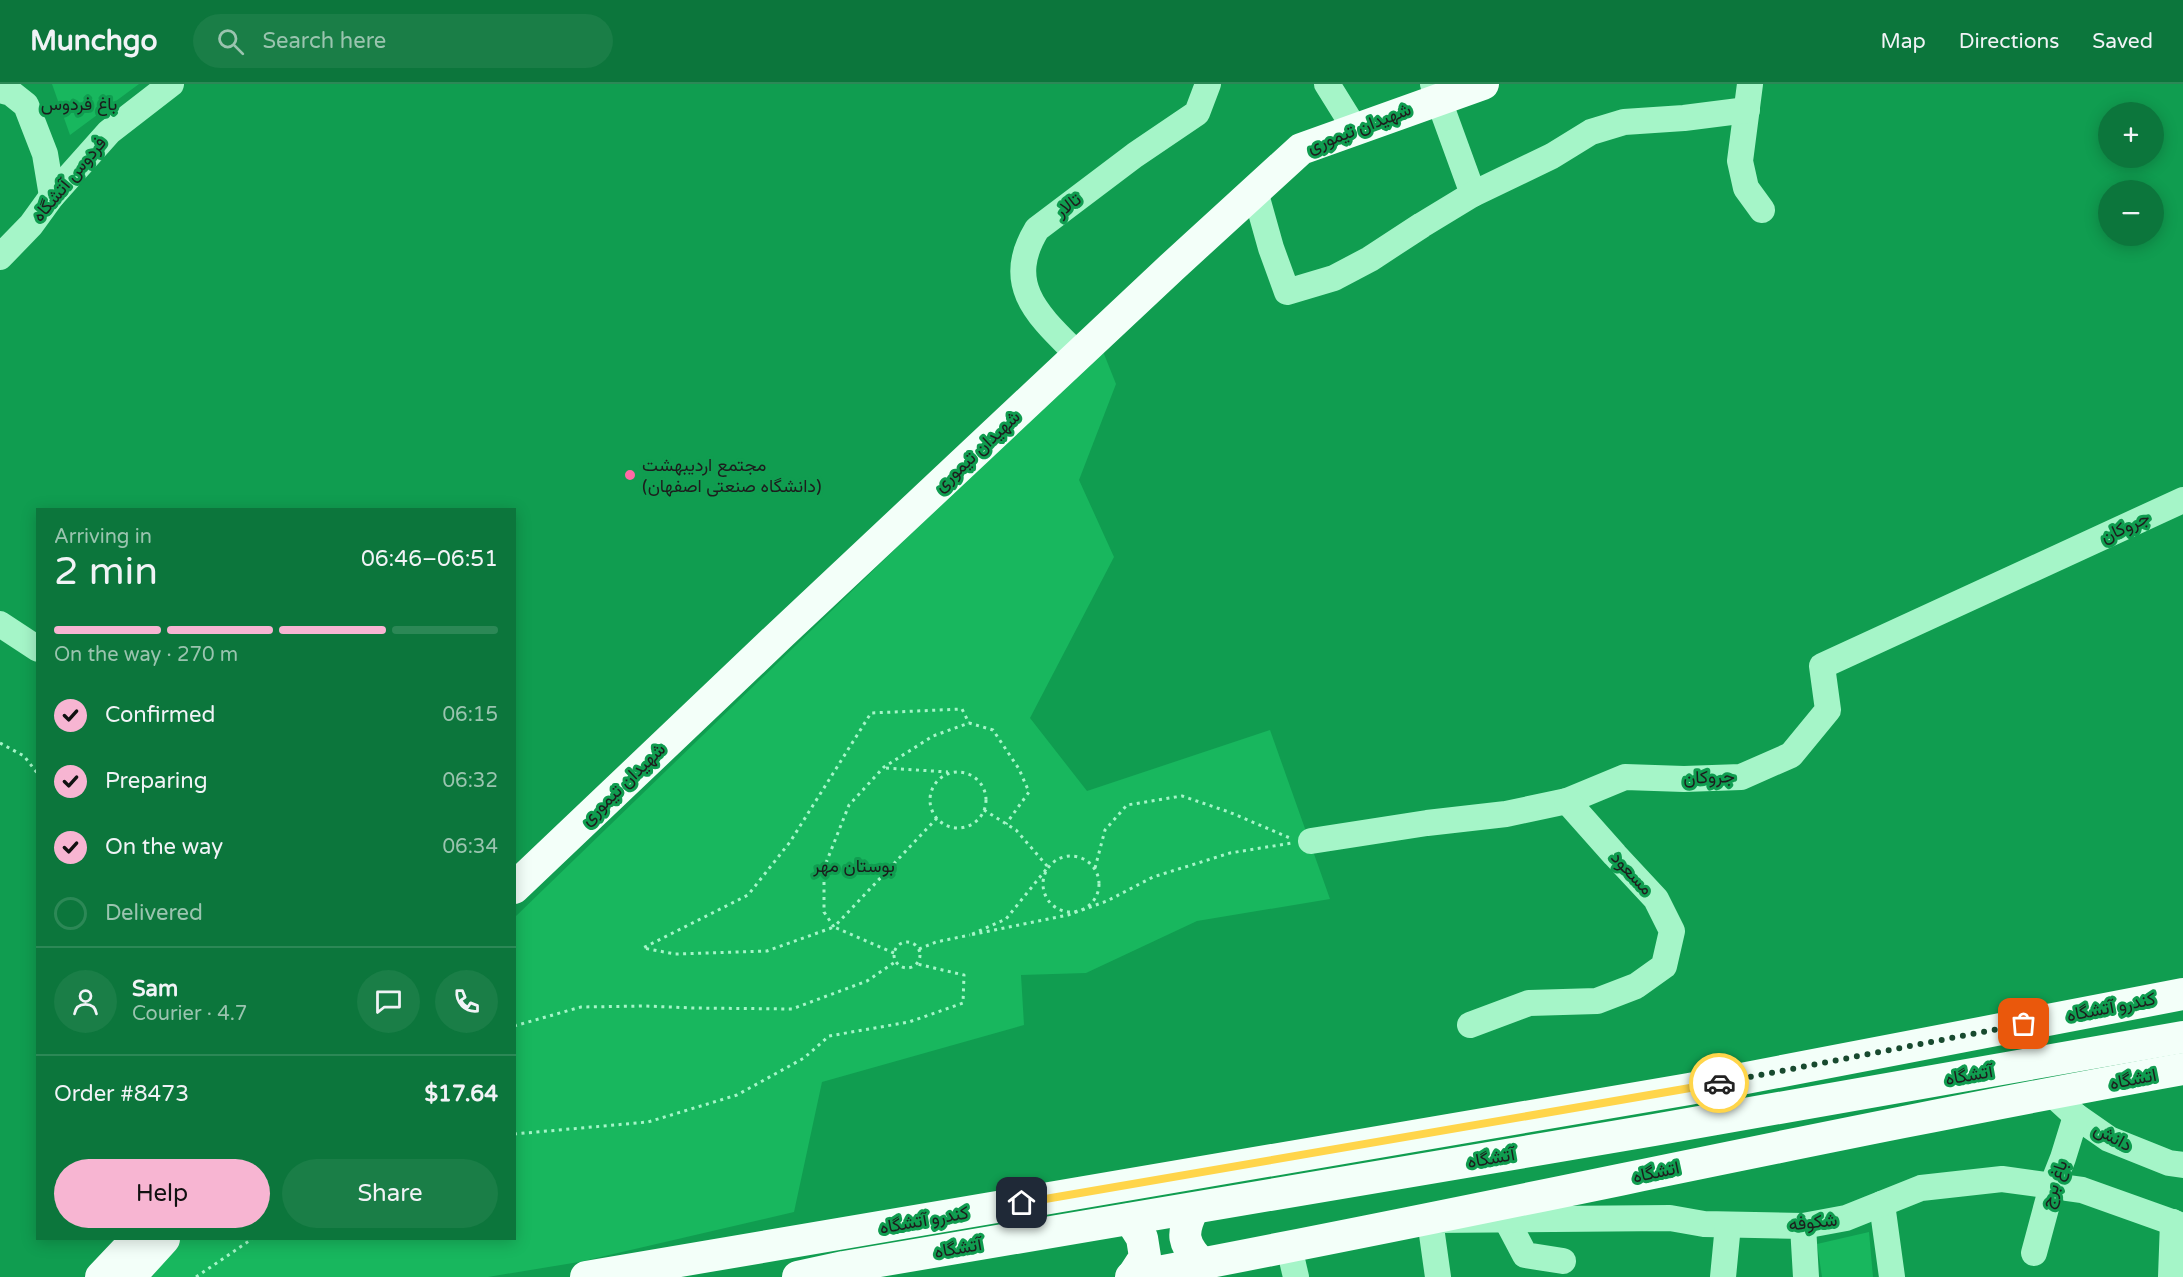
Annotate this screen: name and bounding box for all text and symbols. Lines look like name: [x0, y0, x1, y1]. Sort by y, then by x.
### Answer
search box: [193, 14, 613, 68]
text: Munchgo: [30, 24, 157, 58]
icon: search: [214, 25, 247, 58]
text: Search here: [262, 28, 386, 54]
text: Map: [1880, 29, 1926, 54]
text: Directions: [1959, 29, 2059, 54]
text: Saved: [2092, 29, 2153, 54]
park label: باغ فردوس: [41, 93, 117, 116]
street label: شهیدان تیموری: [1304, 98, 1414, 158]
map controls: [2098, 102, 2164, 246]
button: +: [2098, 102, 2164, 168]
street label: فردوس آتشگاه: [27, 132, 111, 226]
button: −: [2098, 180, 2164, 246]
street label: تالار: [1050, 188, 1085, 223]
street label: شهیدان تیموری: [929, 406, 1025, 496]
place label: مجتمع اردیبهشت (دانشگاه صنعتی اصفهان): [642, 454, 822, 497]
marker: مجتمع اردیبهشت (دانشگاه صنعتی اصفهان): [623, 468, 637, 482]
street label: جروکان: [2097, 506, 2153, 548]
text: Arriving in: [54, 525, 152, 549]
text: 06:46–06:51: [361, 546, 498, 572]
text: 2 min: [54, 548, 158, 595]
text: On the way · 270 m: [54, 643, 238, 667]
icon: check: [54, 699, 87, 732]
text: Confirmed: [105, 702, 215, 728]
text: 06:15: [443, 703, 498, 727]
street label: شهیدان تیموری: [576, 738, 670, 830]
icon: check: [54, 765, 87, 798]
street label: جروکان: [1683, 765, 1735, 789]
text: Preparing: [105, 768, 208, 794]
text: 06:32: [443, 769, 498, 793]
icon: check: [54, 831, 87, 864]
text: On the way: [105, 834, 223, 860]
text: 06:34: [443, 835, 498, 859]
street label: مسعود: [1606, 847, 1658, 899]
park label: بوستان مهر: [812, 855, 895, 877]
text: Delivered: [105, 900, 203, 926]
button: person: [54, 970, 117, 1033]
button: chat: [357, 970, 420, 1033]
button: phone: [435, 970, 498, 1033]
text: Sam: [132, 976, 178, 1002]
street label: کندرو آتشگاه: [2065, 988, 2157, 1026]
pin: [1998, 998, 2049, 1049]
text: Courier · 4.7: [132, 1002, 247, 1026]
icon: bag: [2007, 1007, 2040, 1040]
courier: [1689, 1053, 1749, 1113]
street label: آتشگاه: [1944, 1060, 1996, 1090]
street label: اتشگاه: [2108, 1064, 2158, 1094]
icon: car: [1703, 1067, 1736, 1100]
text: Order #8473: [54, 1081, 189, 1107]
text: $17.64: [425, 1081, 498, 1107]
street label: دانش: [2090, 1118, 2136, 1156]
street label: آتشگاه: [1466, 1143, 1518, 1173]
street label: اتشگاه: [1631, 1156, 1681, 1188]
street label: باغ برج: [2036, 1157, 2073, 1211]
button: Help: [54, 1159, 270, 1228]
button: Share: [282, 1159, 498, 1228]
pin: [996, 1177, 1047, 1228]
icon: home: [1005, 1186, 1038, 1219]
street label: کندرو آتشگاه: [878, 1201, 970, 1239]
street label: شکوفه: [1787, 1209, 1839, 1235]
street label: آتشگاه: [933, 1233, 985, 1263]

